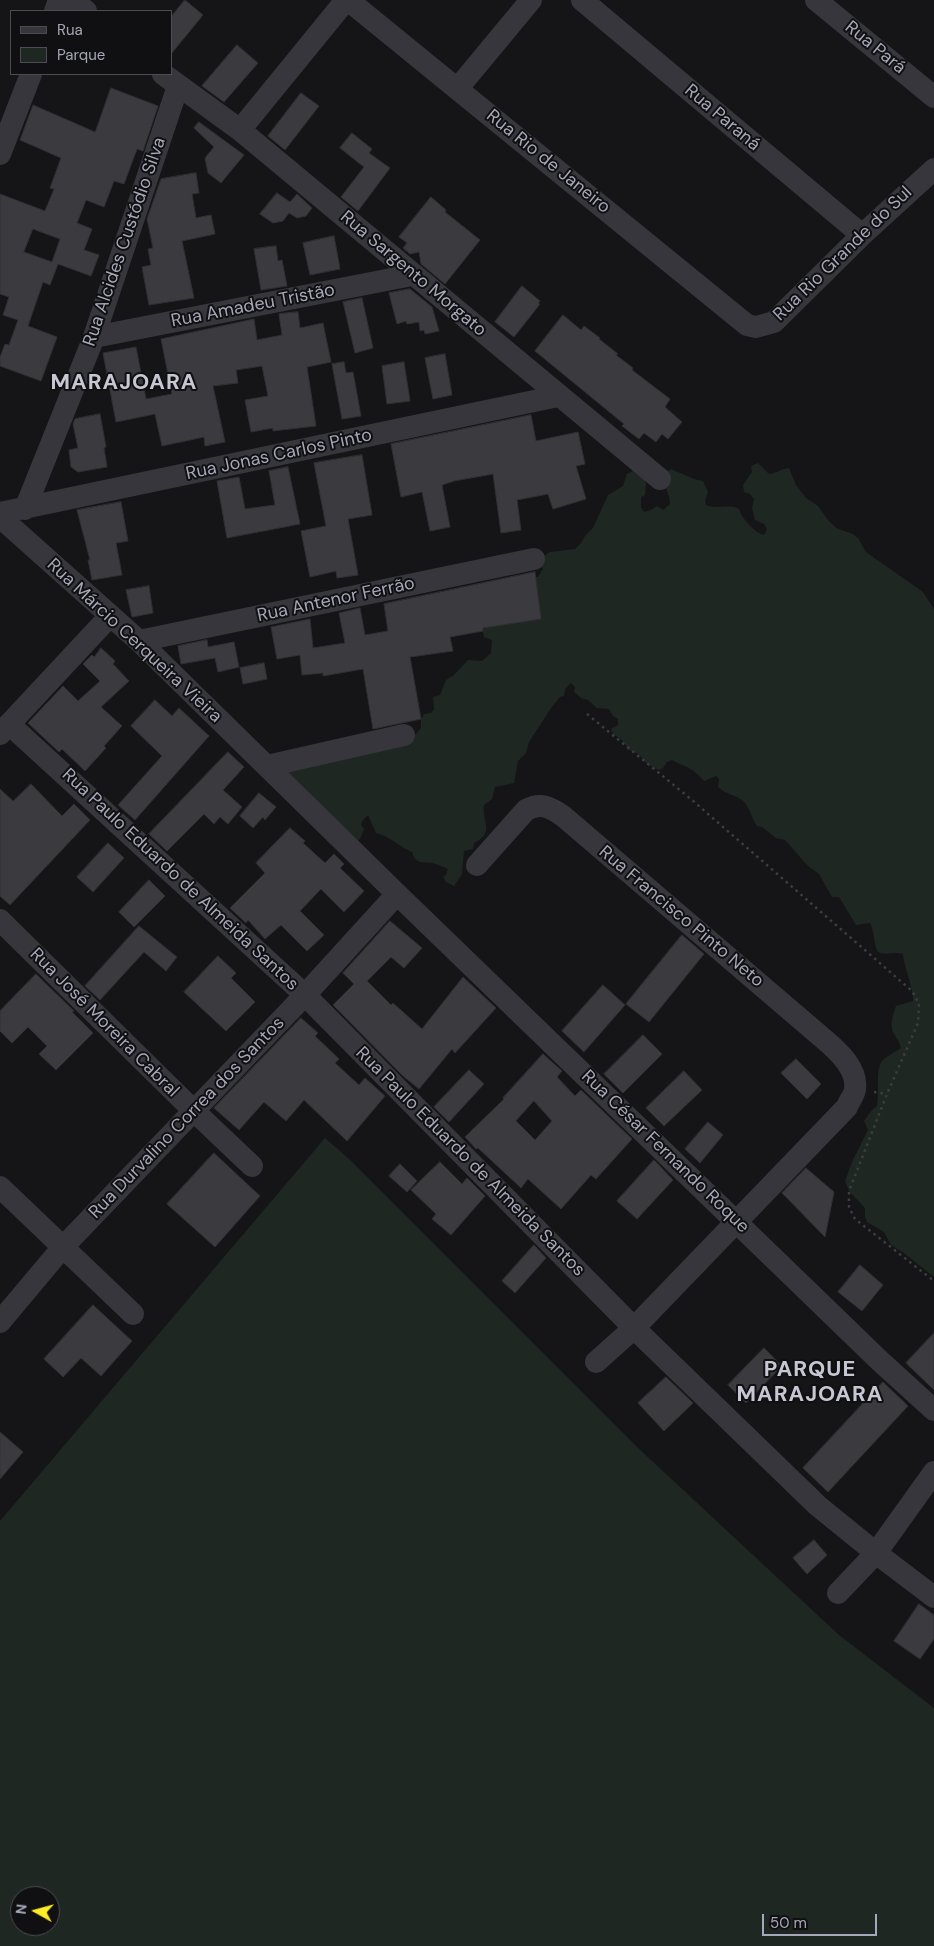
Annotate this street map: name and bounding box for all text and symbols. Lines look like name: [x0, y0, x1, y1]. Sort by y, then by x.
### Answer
legend: [10, 10, 172, 75]
street label: Rua Pará: [840, 17, 910, 79]
text: Rua: [57, 20, 83, 40]
text: Parque: [57, 45, 105, 65]
street label: Rua Paraná: [680, 80, 764, 156]
street label: Rua Rio de Janeiro: [482, 105, 614, 219]
street label: Rua Alcides Custódio Silva: [79, 135, 171, 349]
street label: Rua Rio Grande do Sul: [769, 182, 917, 326]
street label: Rua Sargento Morgato: [336, 207, 490, 341]
street label: Rua Amadeu Tristão: [169, 280, 337, 332]
district label: MARAJOARA: [49, 370, 199, 396]
street label: Rua Jonas Carlos Pinto: [184, 425, 374, 485]
street label: Rua Márcio Cerqueira Vieira: [42, 554, 226, 728]
street label: Rua Antenor Ferrão: [255, 573, 417, 627]
street label: Rua Paulo Eduardo de Almeida Santos: [57, 764, 303, 996]
street label: Rua Francisco Pinto Neto: [594, 842, 768, 992]
street label: Rua José Moreira Cabral: [25, 944, 183, 1102]
street label: Rua Durvalino Correa dos Santos: [85, 1013, 289, 1223]
street label: Rua Paulo Eduardo de Almeida Santos: [351, 1043, 589, 1281]
street label: Rua César Fernando Roque: [577, 1066, 753, 1238]
district label: PARQUE MARAJOARA: [735, 1357, 885, 1408]
north arrow: [10, 1886, 60, 1936]
text: N: [12, 1903, 31, 1915]
scale bar: [764, 1904, 879, 1936]
text: 50 m: [770, 1913, 807, 1933]

